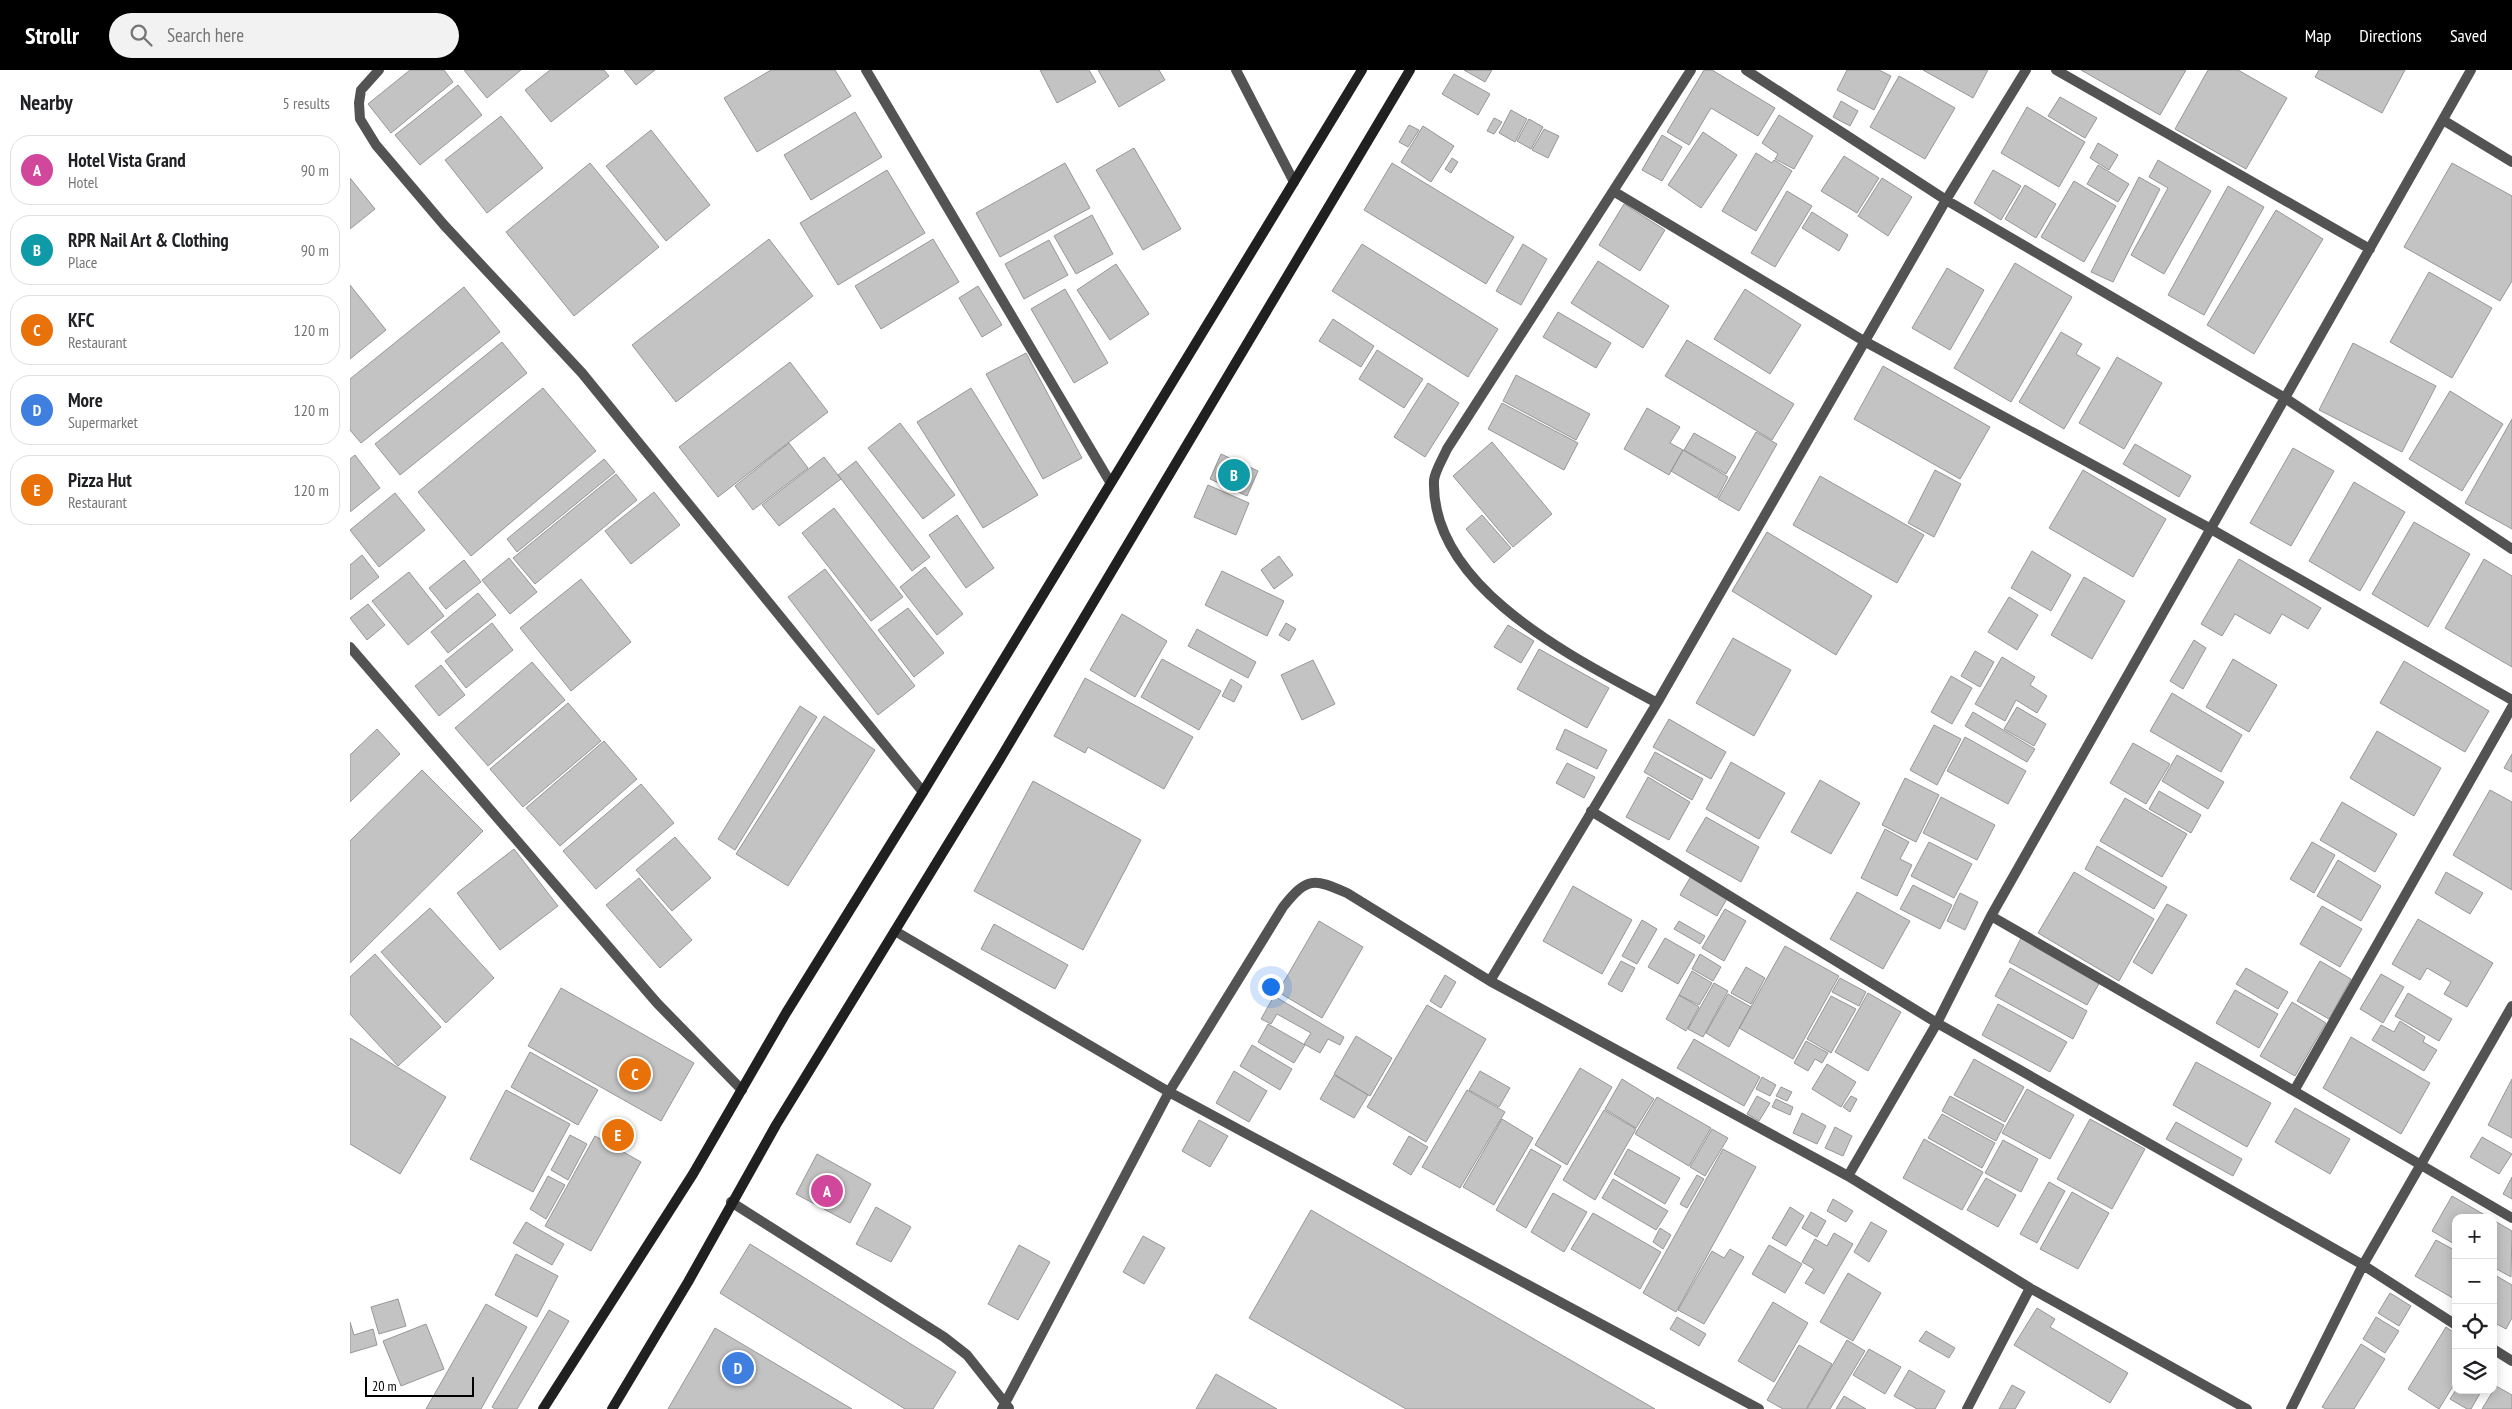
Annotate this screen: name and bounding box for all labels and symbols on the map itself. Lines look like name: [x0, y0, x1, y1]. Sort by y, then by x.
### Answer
pin: B: [1218, 456, 1250, 494]
your location: [1258, 974, 1284, 1000]
pin: C: [619, 1055, 651, 1093]
pin: E: [602, 1116, 634, 1154]
pin: A: [811, 1172, 843, 1210]
pin: D: [722, 1349, 754, 1387]
scale bar: [365, 1374, 474, 1397]

